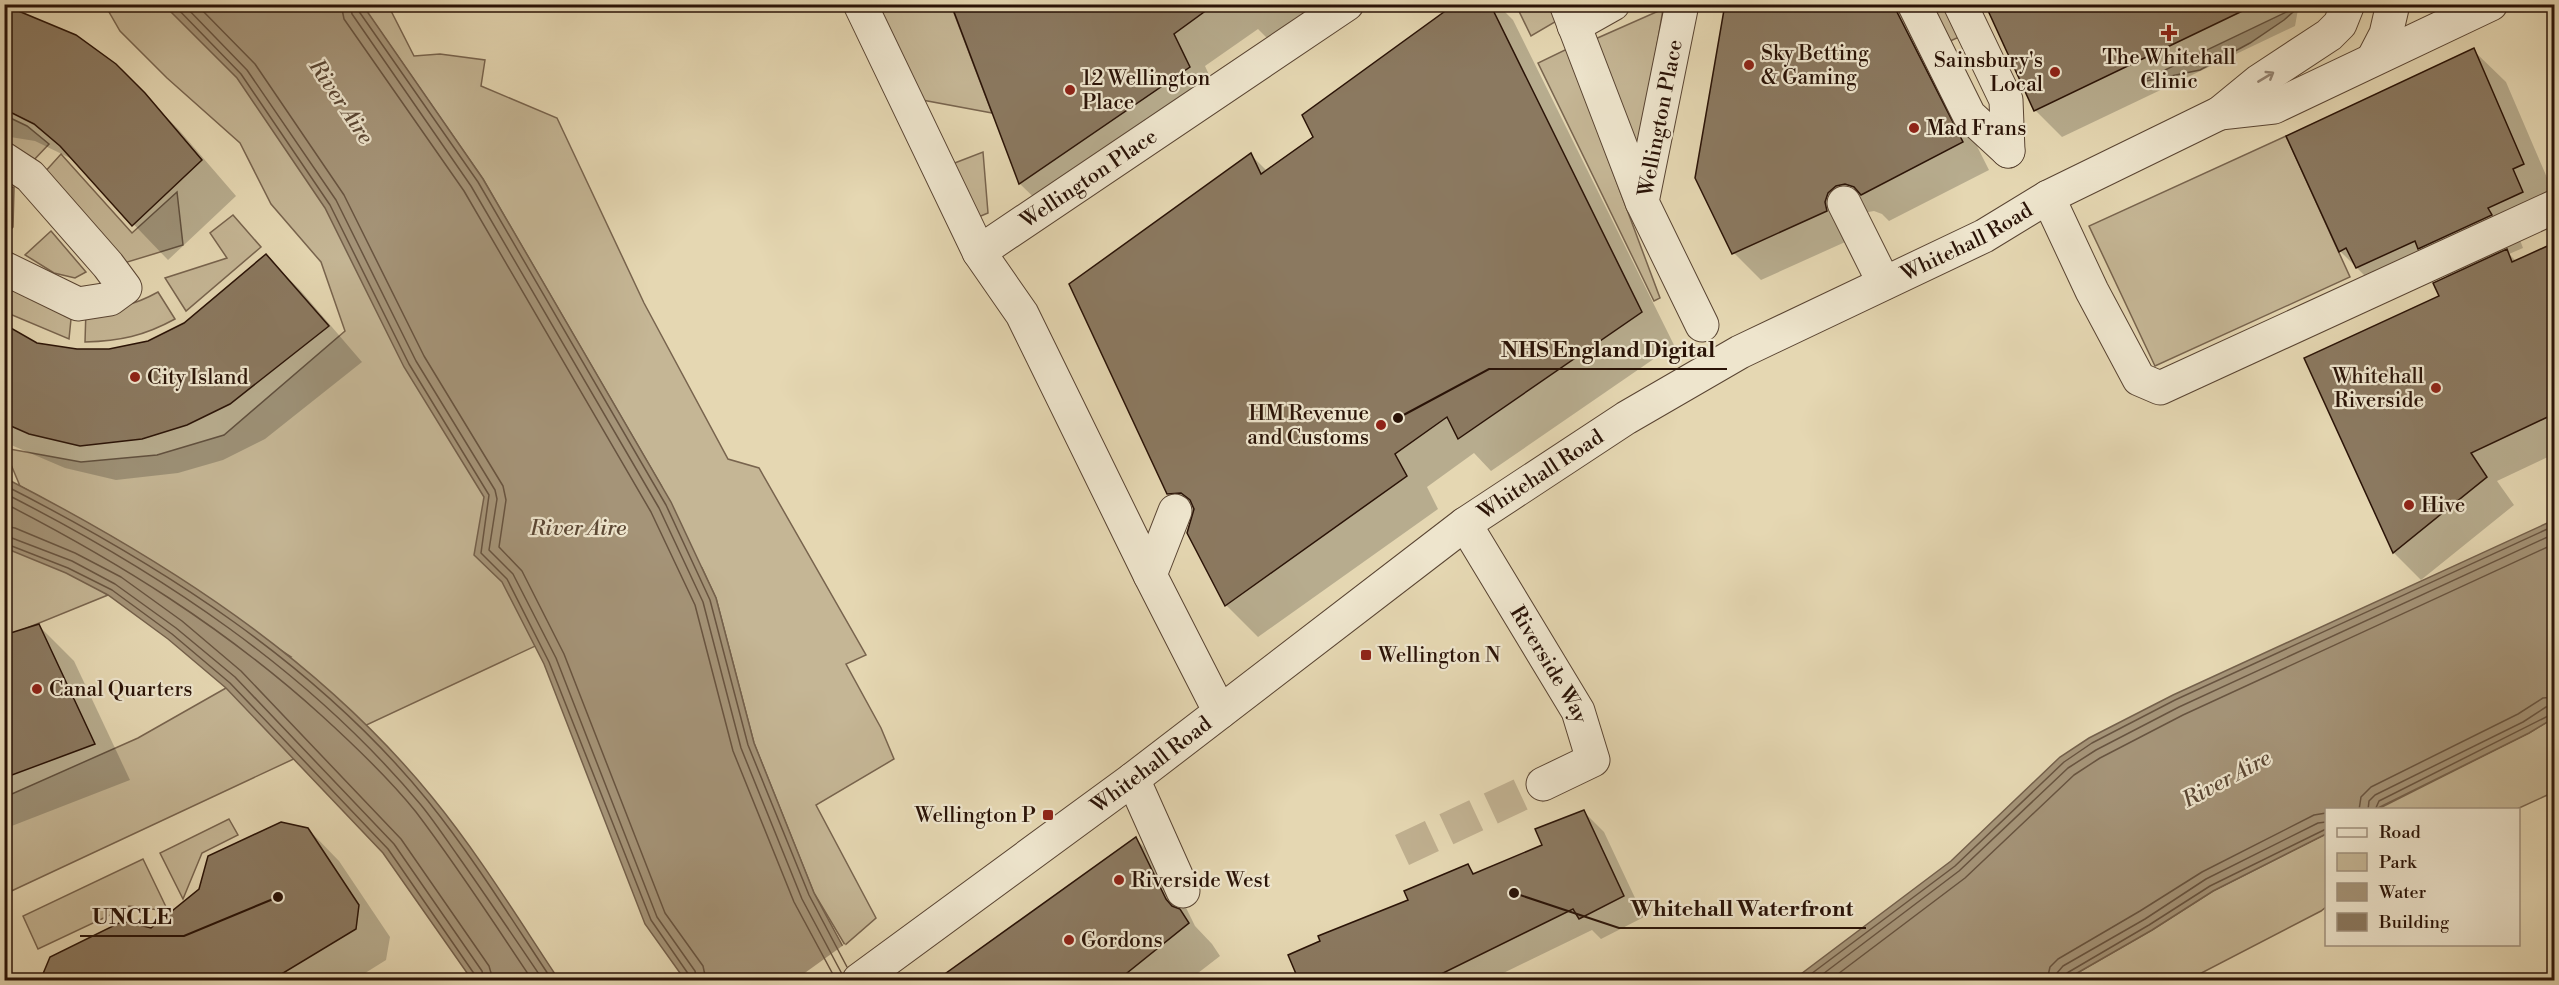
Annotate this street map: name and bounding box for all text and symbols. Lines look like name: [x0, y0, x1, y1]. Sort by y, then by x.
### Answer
marker: The Whitehall Clinic: [2160, 24, 2178, 42]
street label: Wellington Place: [1633, 38, 1689, 200]
place label: Sky Betting & Gaming: [1761, 41, 1869, 91]
place label: The Whitehall Clinic: [2102, 45, 2236, 95]
place label: Sainsbury's Local: [1934, 48, 2043, 98]
water label: River Aire: [302, 54, 379, 149]
marker: Sky Betting & Gaming: [1742, 58, 1756, 72]
marker: Sainsbury's Local: [2048, 65, 2062, 79]
place label: 12 Wellington Place: [1082, 66, 1211, 116]
one-way arrow: [2257, 70, 2274, 82]
marker: 12 Wellington Place: [1063, 83, 1077, 97]
place label: Mad Frans: [1926, 116, 2026, 142]
marker: Mad Frans: [1907, 121, 1921, 135]
street label: Wellington Place: [1015, 124, 1162, 235]
street label: Whitehall Road: [1896, 197, 2038, 288]
callout: NHS England Digital: [1489, 329, 1727, 369]
text: NHS England Digital: [1501, 337, 1715, 364]
place label: Whitehall Riverside: [2331, 364, 2424, 414]
place label: City Island: [147, 365, 249, 391]
marker: City Island: [128, 370, 142, 384]
marker: Whitehall Riverside: [2429, 381, 2443, 395]
place label: HM Revenue and Customs: [1247, 401, 1369, 451]
marker: HM Revenue and Customs: [1374, 418, 1388, 432]
street label: Whitehall Road: [1473, 424, 1609, 526]
place label: Hive: [2421, 493, 2465, 519]
marker: Hive: [2402, 498, 2416, 512]
water label: River Aire: [529, 515, 626, 542]
street label: Riverside Way: [1504, 601, 1593, 727]
place label: Wellington N: [1377, 643, 1501, 669]
marker: Wellington N: [1359, 648, 1373, 662]
place label: Canal Quarters: [49, 677, 193, 703]
marker: Canal Quarters: [30, 682, 44, 696]
street label: Whitehall Road: [1085, 711, 1217, 820]
water label: River Aire: [2177, 745, 2276, 814]
place label: Wellington P: [914, 803, 1036, 829]
marker: Wellington P: [1041, 808, 1055, 822]
legend: [2325, 808, 2520, 946]
text: Road: [2379, 821, 2422, 844]
text: Park: [2379, 851, 2418, 874]
place label: Riverside West: [1131, 868, 1271, 894]
marker: Riverside West: [1112, 873, 1126, 887]
text: Water: [2378, 881, 2427, 904]
callout: Whitehall Waterfront: [1619, 888, 1866, 928]
callout: UNCLE: [80, 896, 184, 936]
text: Whitehall Waterfront: [1630, 896, 1854, 923]
text: UNCLE: [92, 904, 172, 931]
text: Building: [2378, 911, 2450, 934]
place label: Gordons: [1081, 928, 1163, 954]
marker: Gordons: [1062, 933, 1076, 947]

